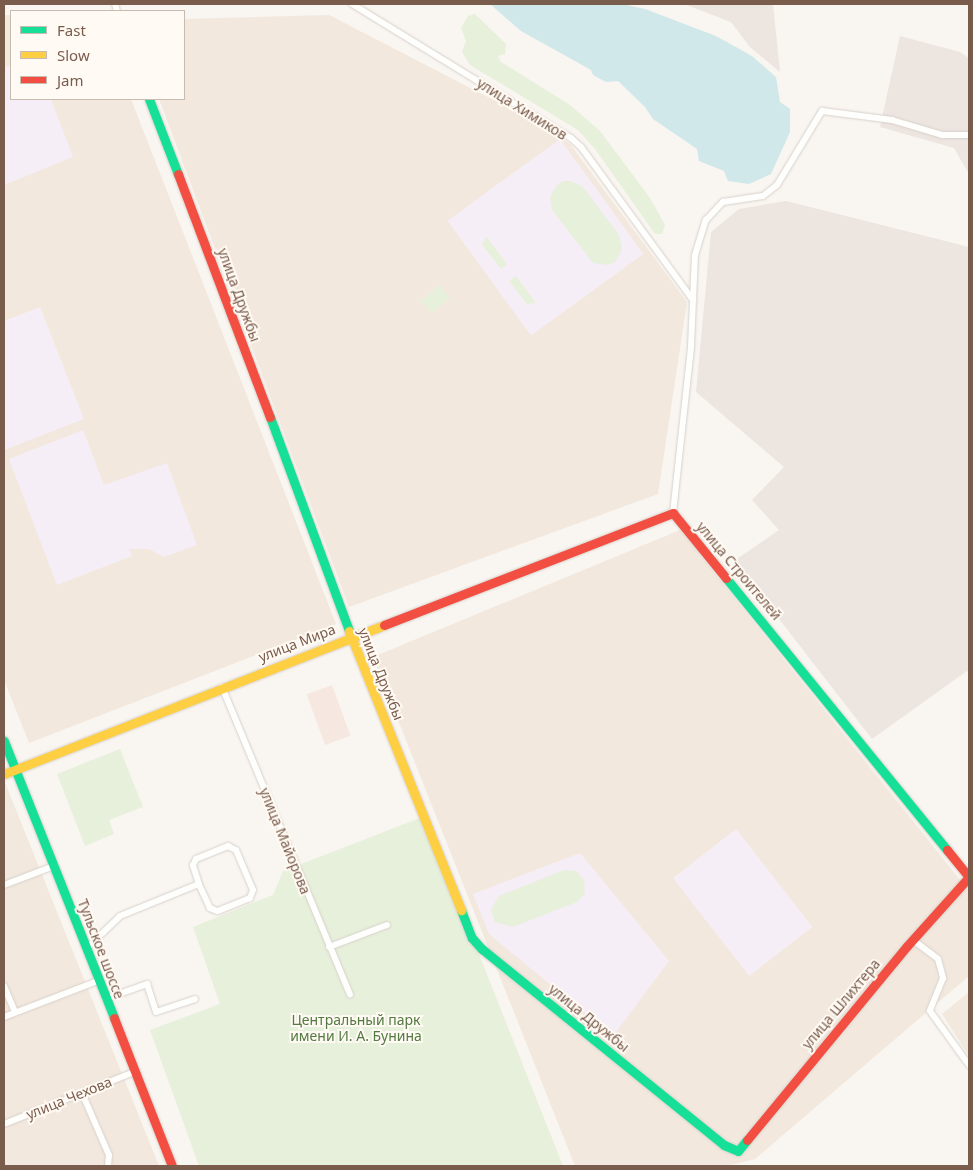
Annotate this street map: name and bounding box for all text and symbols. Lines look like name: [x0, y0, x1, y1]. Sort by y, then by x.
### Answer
legend: [10, 10, 185, 100]
text: Fast: [57, 20, 86, 40]
text: Slow: [57, 45, 90, 65]
text: Jam: [57, 70, 84, 90]
street label: улица Химиков: [474, 75, 570, 143]
street label: улица Дружбы: [214, 246, 264, 344]
street label: улица Строителей: [693, 518, 785, 624]
street label: улица Мира: [256, 621, 338, 665]
street label: улица Дружбы: [355, 625, 407, 723]
street label: улица Майорова: [256, 785, 314, 897]
street label: Тульское шоссе: [74, 897, 128, 1001]
street label: улица Шлихтера: [798, 956, 884, 1052]
street label: улица Дружбы: [545, 981, 633, 1055]
park label: Центральный парк имени И. А. Бунина: [290, 1012, 422, 1044]
street label: улица Чехова: [24, 1073, 114, 1123]

